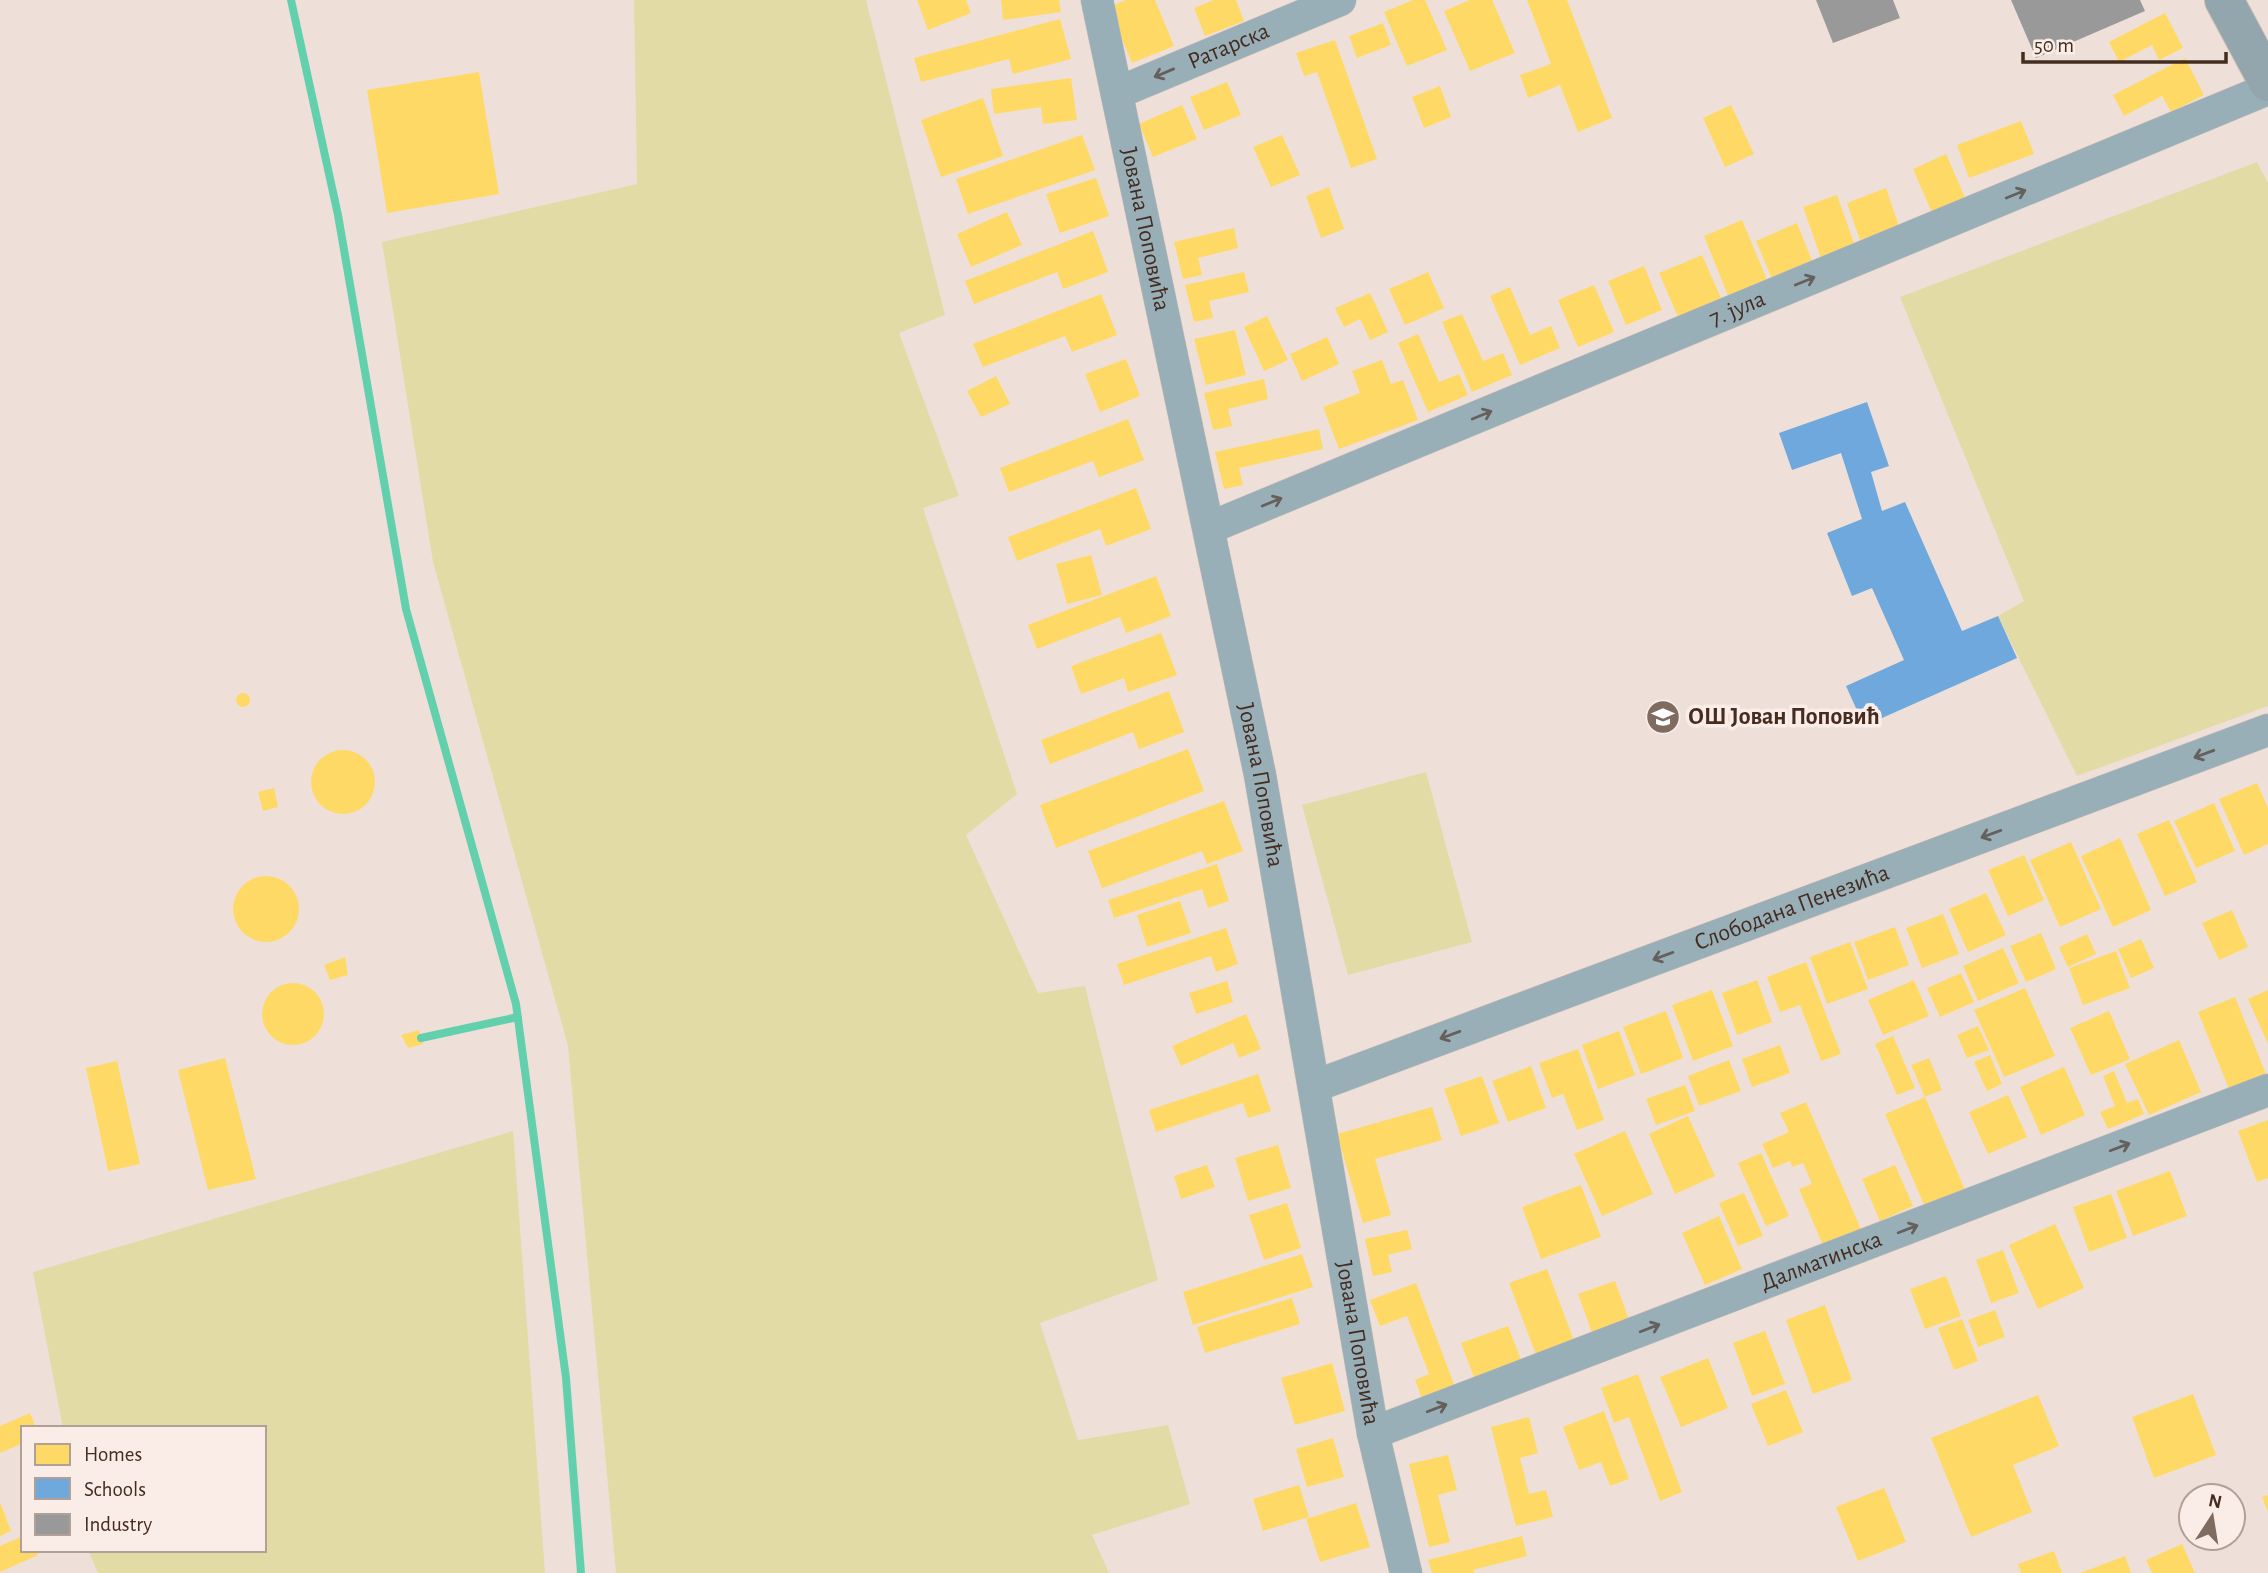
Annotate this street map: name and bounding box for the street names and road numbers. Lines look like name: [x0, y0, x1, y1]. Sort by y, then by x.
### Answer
street label: Ратарска: [1185, 19, 1273, 74]
street label: Јована Поповића: [1116, 145, 1174, 313]
street label: 7. јула: [1706, 287, 1769, 331]
street label: Јована Поповића: [1233, 701, 1288, 869]
street label: Слободана Пенезића: [1691, 861, 1893, 955]
street label: Далматинска: [1757, 1227, 1885, 1295]
street label: Јована Поповића: [1332, 1258, 1383, 1427]

